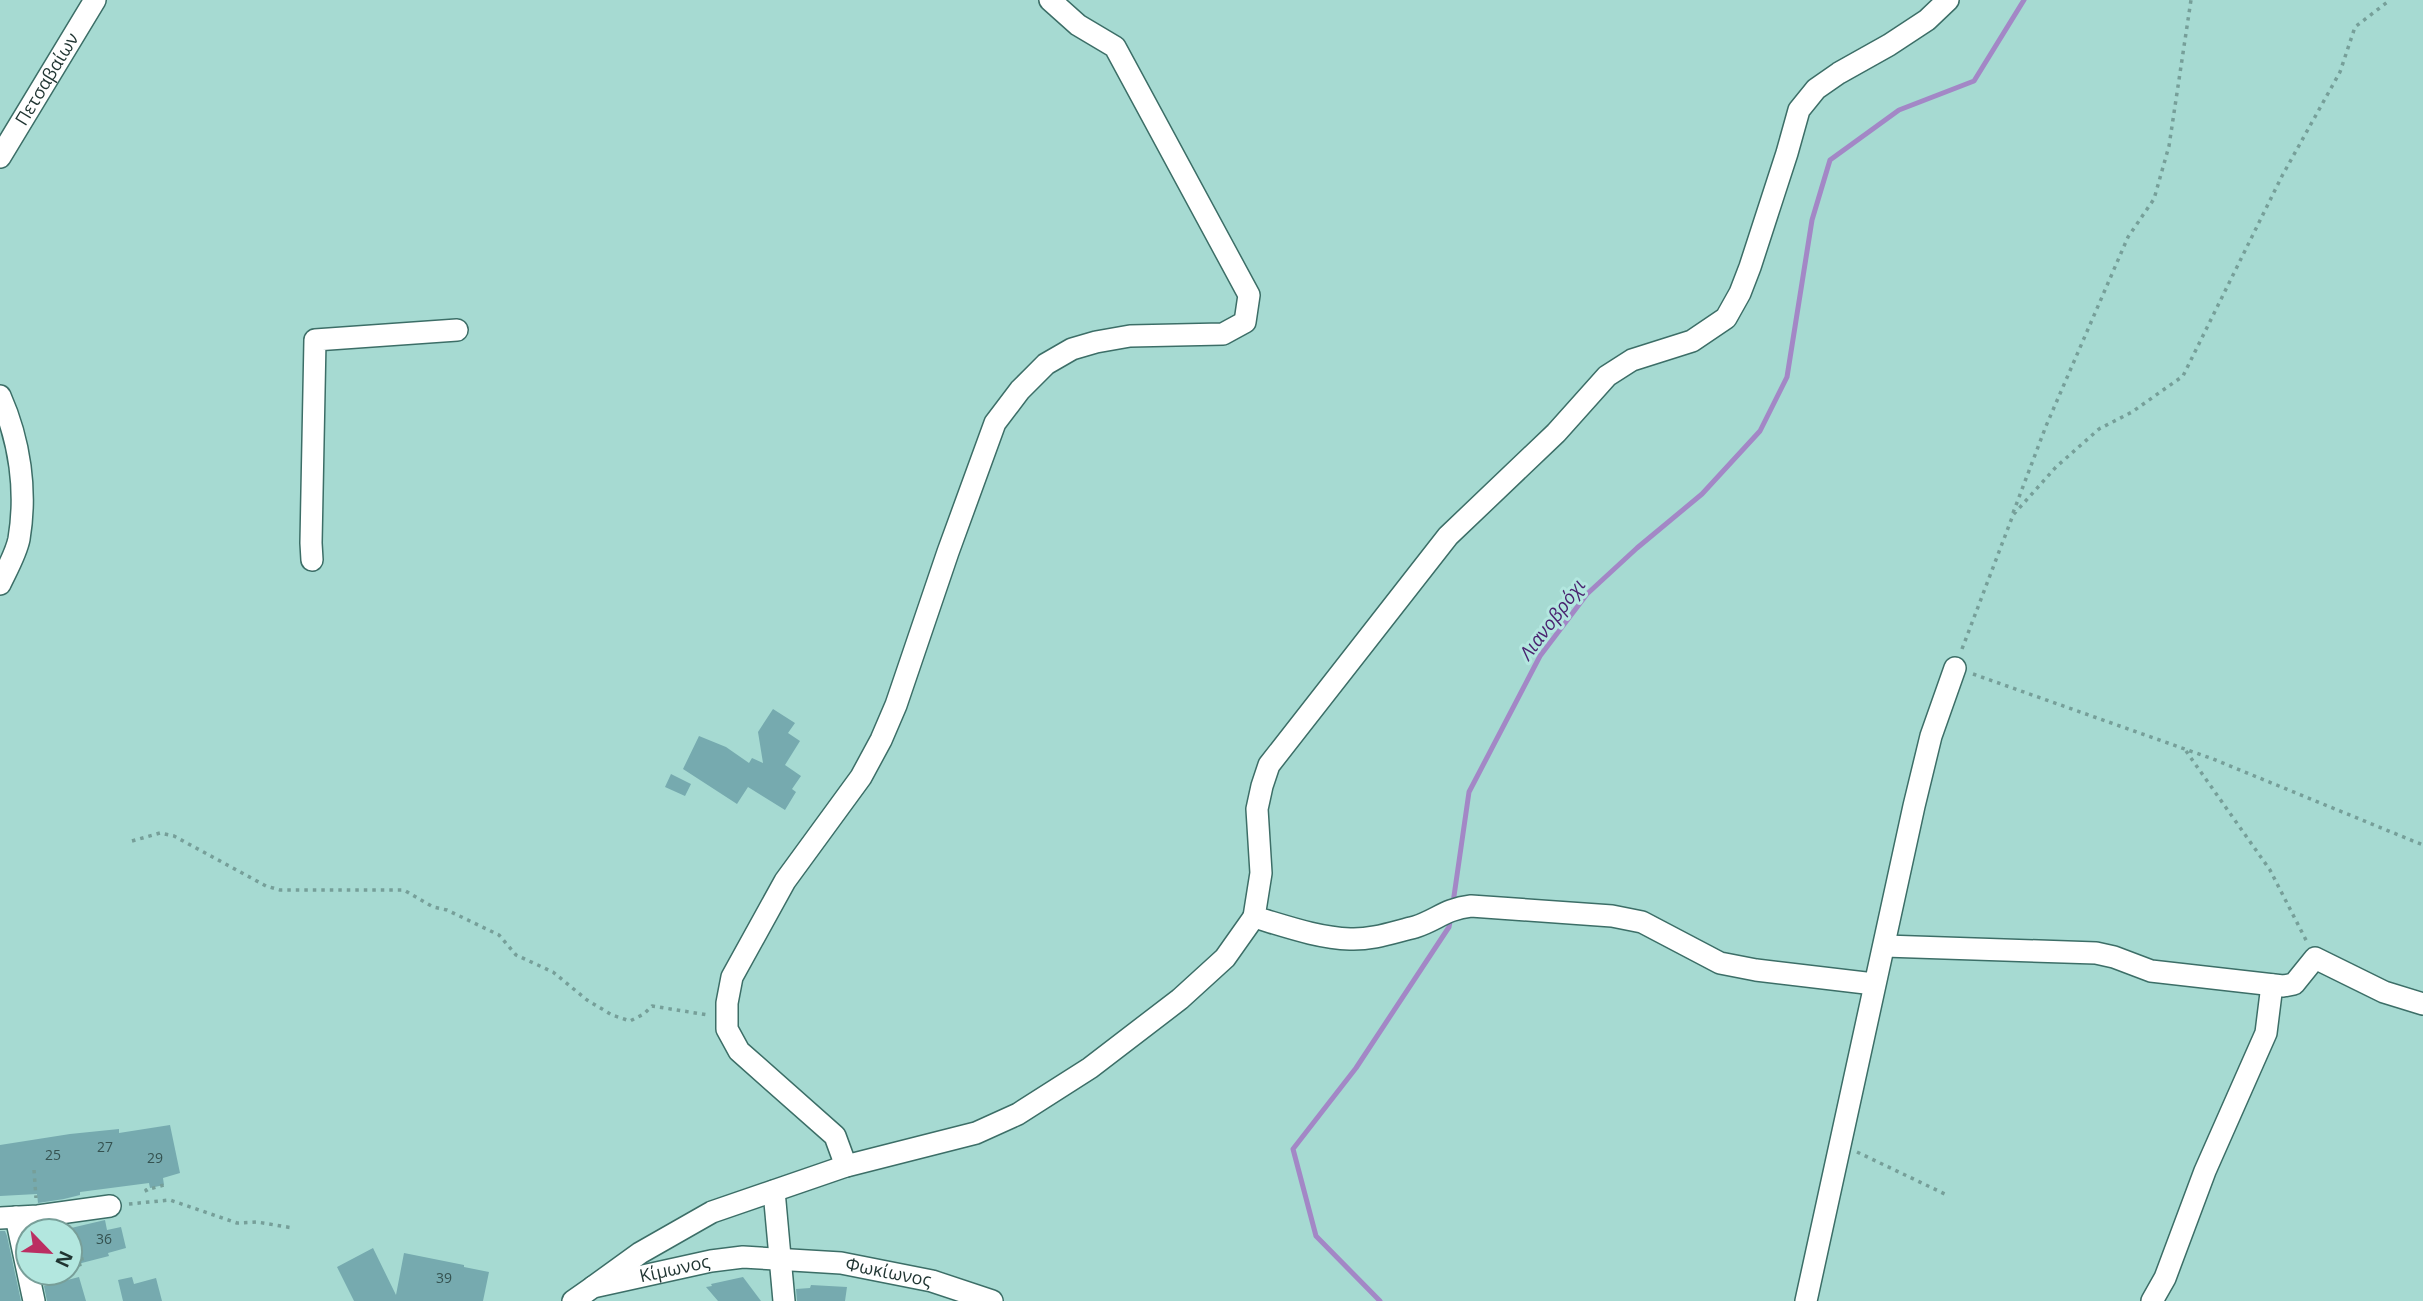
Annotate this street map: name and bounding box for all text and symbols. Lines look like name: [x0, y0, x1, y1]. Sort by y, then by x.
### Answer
street label: Πετσαβαίων: [9, 28, 84, 129]
water label: Λιανοβρόχι: [1512, 573, 1591, 666]
house number: 27: [97, 1137, 113, 1156]
house number: 25: [45, 1145, 61, 1164]
house number: 29: [147, 1148, 163, 1167]
north arrow: [14, 1217, 84, 1287]
house number: 36: [96, 1229, 112, 1248]
text: N: [49, 1247, 79, 1272]
street label: Κίμωνος: [637, 1249, 712, 1287]
street label: Φωκίωνος: [844, 1251, 934, 1292]
house number: 39: [436, 1268, 452, 1287]

